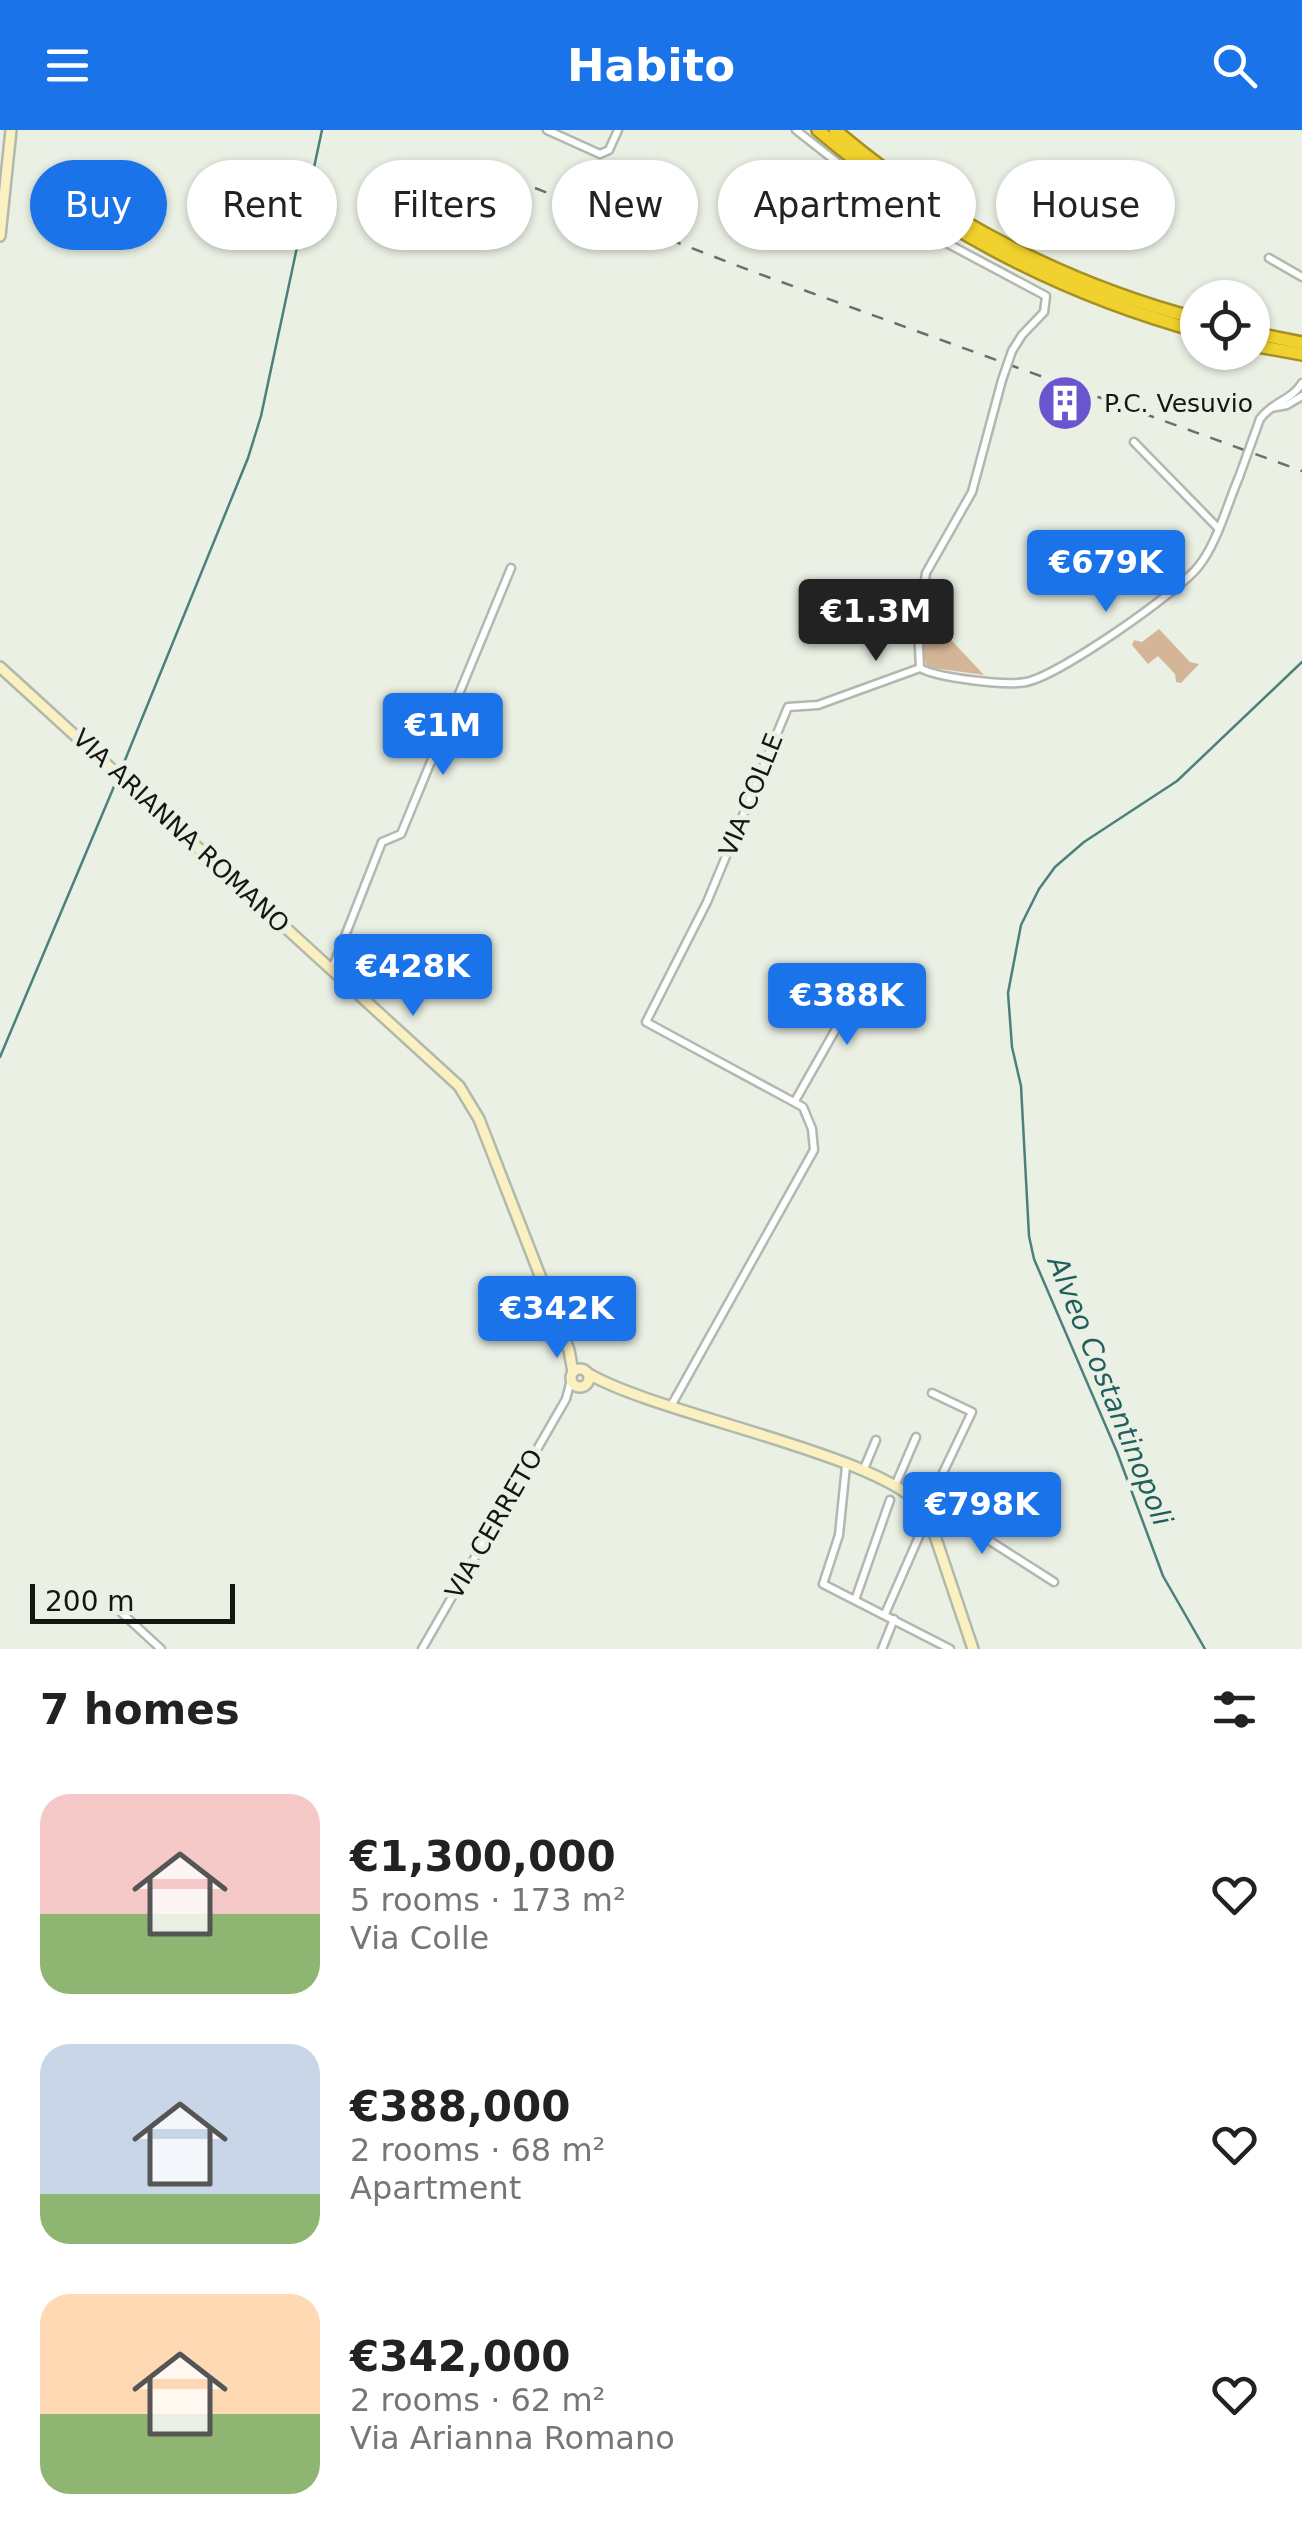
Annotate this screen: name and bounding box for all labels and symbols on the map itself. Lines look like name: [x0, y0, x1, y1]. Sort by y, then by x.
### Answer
building icon: P.C. Vesuvio: [1035, 373, 1095, 433]
place label: P.C. Vesuvio: [1104, 389, 1253, 418]
pin: €679K: [1036, 530, 1176, 615]
pin: €1.3M: [806, 579, 946, 664]
pin: €1M: [395, 693, 491, 778]
street label: VIA ARIANNA ROMANO: [67, 723, 295, 939]
street label: VIA COLLE: [713, 729, 789, 861]
pin: €428K: [343, 934, 483, 1019]
pin: €388K: [777, 963, 917, 1048]
water label: Alveo Costantinopoli: [1040, 1249, 1179, 1531]
pin: €342K: [487, 1276, 627, 1361]
street label: VIA CERRETO: [439, 1444, 549, 1604]
pin: €798K: [912, 1472, 1052, 1557]
scale bar: [30, 1579, 235, 1624]

